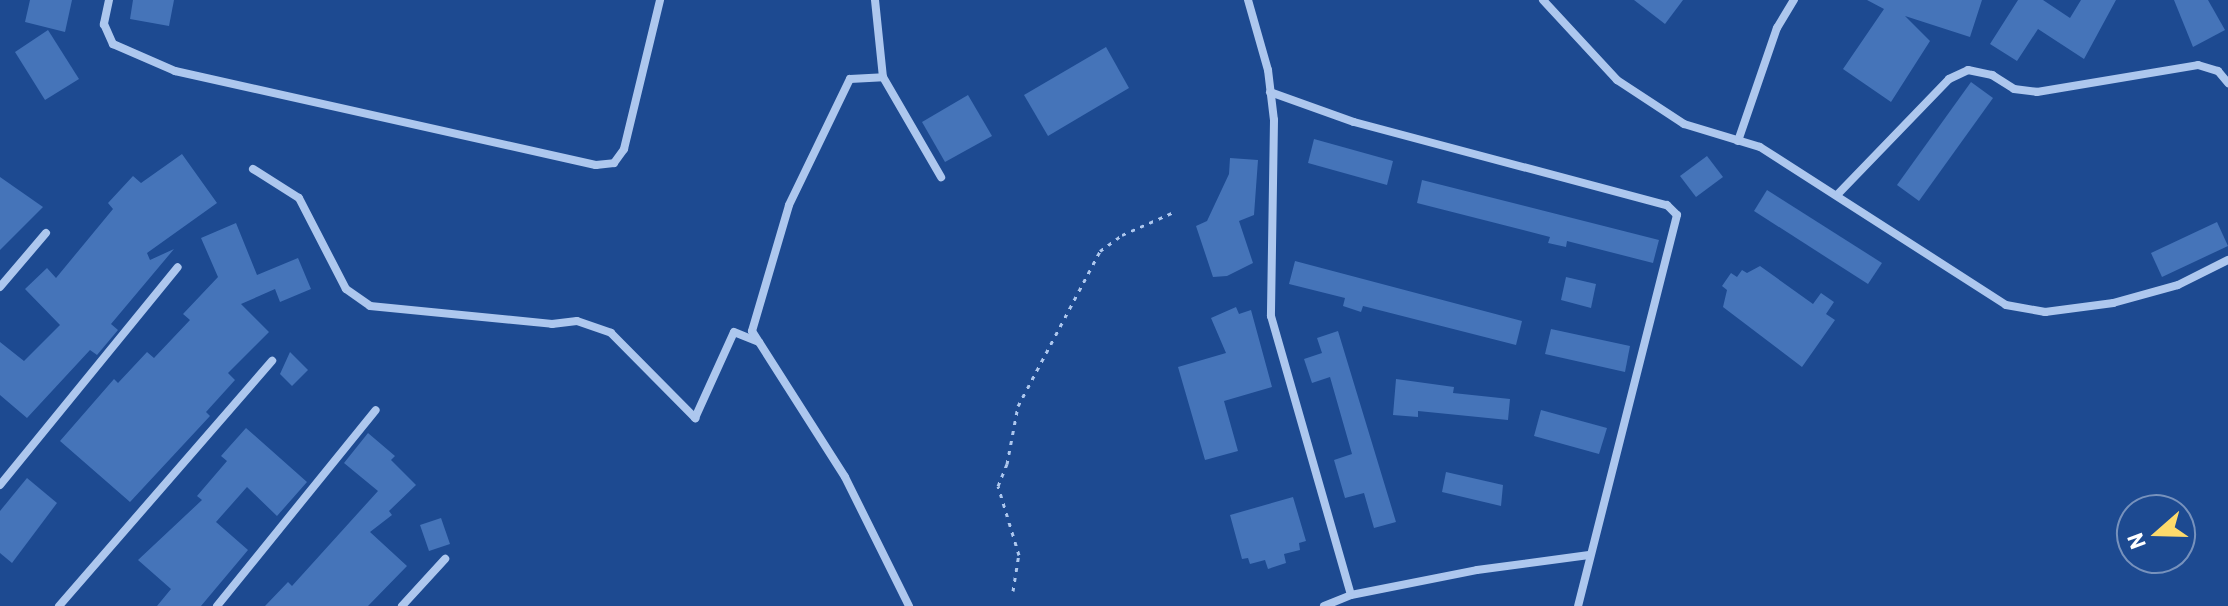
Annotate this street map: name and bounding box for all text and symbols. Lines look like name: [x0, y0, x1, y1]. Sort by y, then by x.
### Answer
north arrow: [2116, 494, 2196, 574]
text: N: [2121, 530, 2150, 553]

